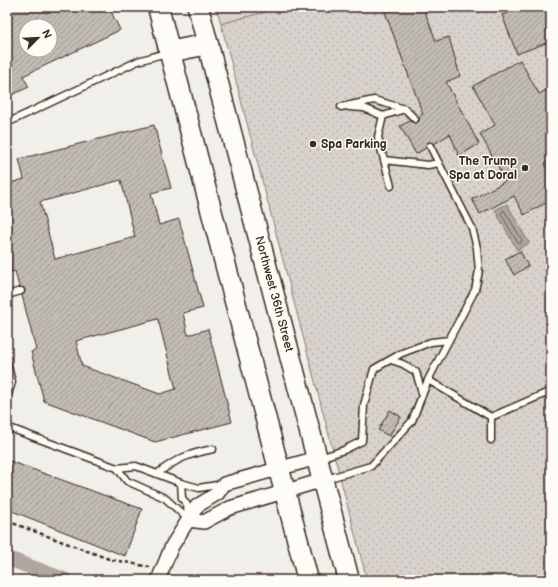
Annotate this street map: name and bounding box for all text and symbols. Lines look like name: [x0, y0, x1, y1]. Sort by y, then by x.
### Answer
north arrow: [18, 18, 58, 58]
text: N: [39, 28, 54, 41]
place label: Spa Parking: [321, 137, 387, 152]
marker: Spa Parking: [308, 139, 318, 149]
place label: The Trump Spa at Doral: [449, 154, 517, 183]
marker: The Trump Spa at Doral: [520, 163, 530, 173]
street label: Northwest 36th Street: [251, 234, 297, 354]

